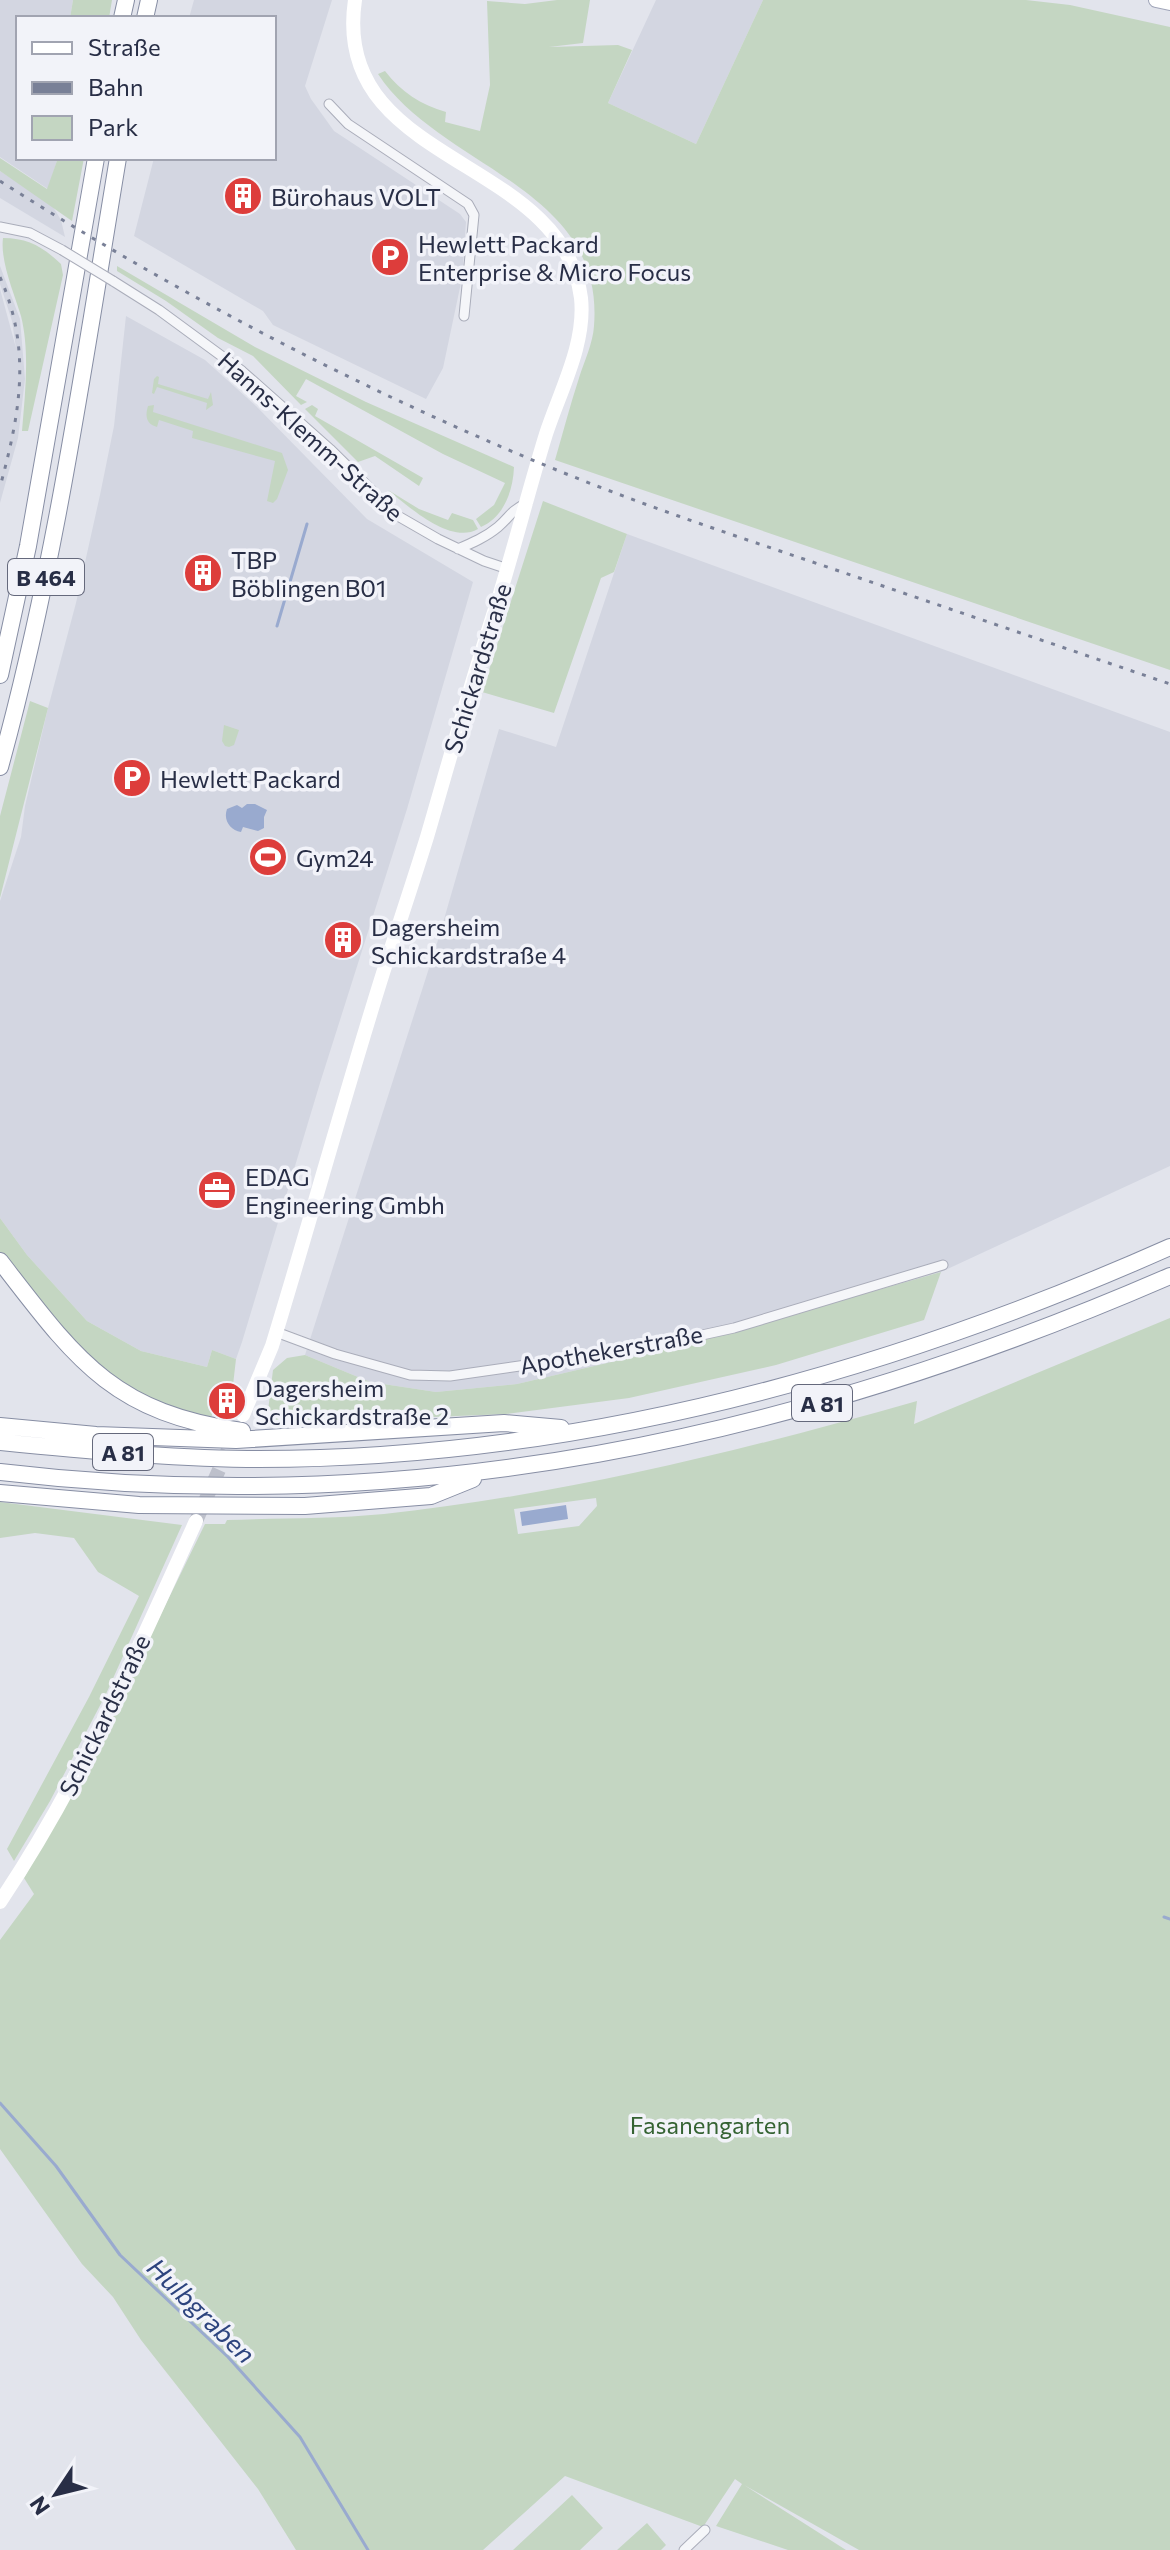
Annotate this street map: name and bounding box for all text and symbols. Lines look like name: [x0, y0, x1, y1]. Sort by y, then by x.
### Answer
legend: [16, 16, 276, 160]
text: Straße: [88, 32, 161, 61]
text: Bahn: [88, 72, 144, 101]
text: Park: [88, 112, 138, 141]
building icon: Bürohaus VOLT: [222, 175, 264, 217]
place label: Bürohaus VOLT: [271, 182, 441, 211]
place label: Hewlett Packard Enterprise & Micro Focus: [418, 229, 691, 286]
parking icon: Hewlett Packard Enterprise & Micro Focus: [369, 236, 411, 278]
street label: Hanns-Klemm-Straße: [213, 345, 409, 527]
place label: TBP Böblingen B01: [231, 545, 386, 602]
building icon: TBP Böblingen B01: [182, 552, 224, 594]
road number: B 464: [8, 559, 84, 595]
street label: Schickardstraße: [437, 580, 517, 756]
parking icon: Hewlett Packard: [111, 757, 153, 799]
place label: Hewlett Packard: [160, 764, 341, 793]
sports icon: Gym24: [247, 836, 289, 878]
place label: Gym24: [296, 843, 374, 872]
place label: Dagersheim Schickardstraße 4: [371, 912, 566, 969]
building icon: Dagersheim Schickardstraße 4: [322, 919, 364, 961]
place label: EDAG Engineering Gmbh: [245, 1162, 445, 1219]
office icon: EDAG Engineering Gmbh: [196, 1169, 238, 1211]
street label: Apothekerstraße: [517, 1319, 705, 1379]
place label: Dagersheim Schickardstraße 2: [255, 1373, 449, 1430]
building icon: Dagersheim Schickardstraße 2: [206, 1380, 248, 1422]
road number: A 81: [792, 1385, 852, 1421]
road number: A 81: [93, 1434, 153, 1470]
street label: Schickardstraße: [52, 1629, 156, 1801]
park label: Fasanengarten: [630, 2110, 790, 2139]
water label: Hulbgraben: [142, 2251, 262, 2369]
north arrow: [16, 2454, 96, 2534]
text: N: [23, 2491, 55, 2520]

